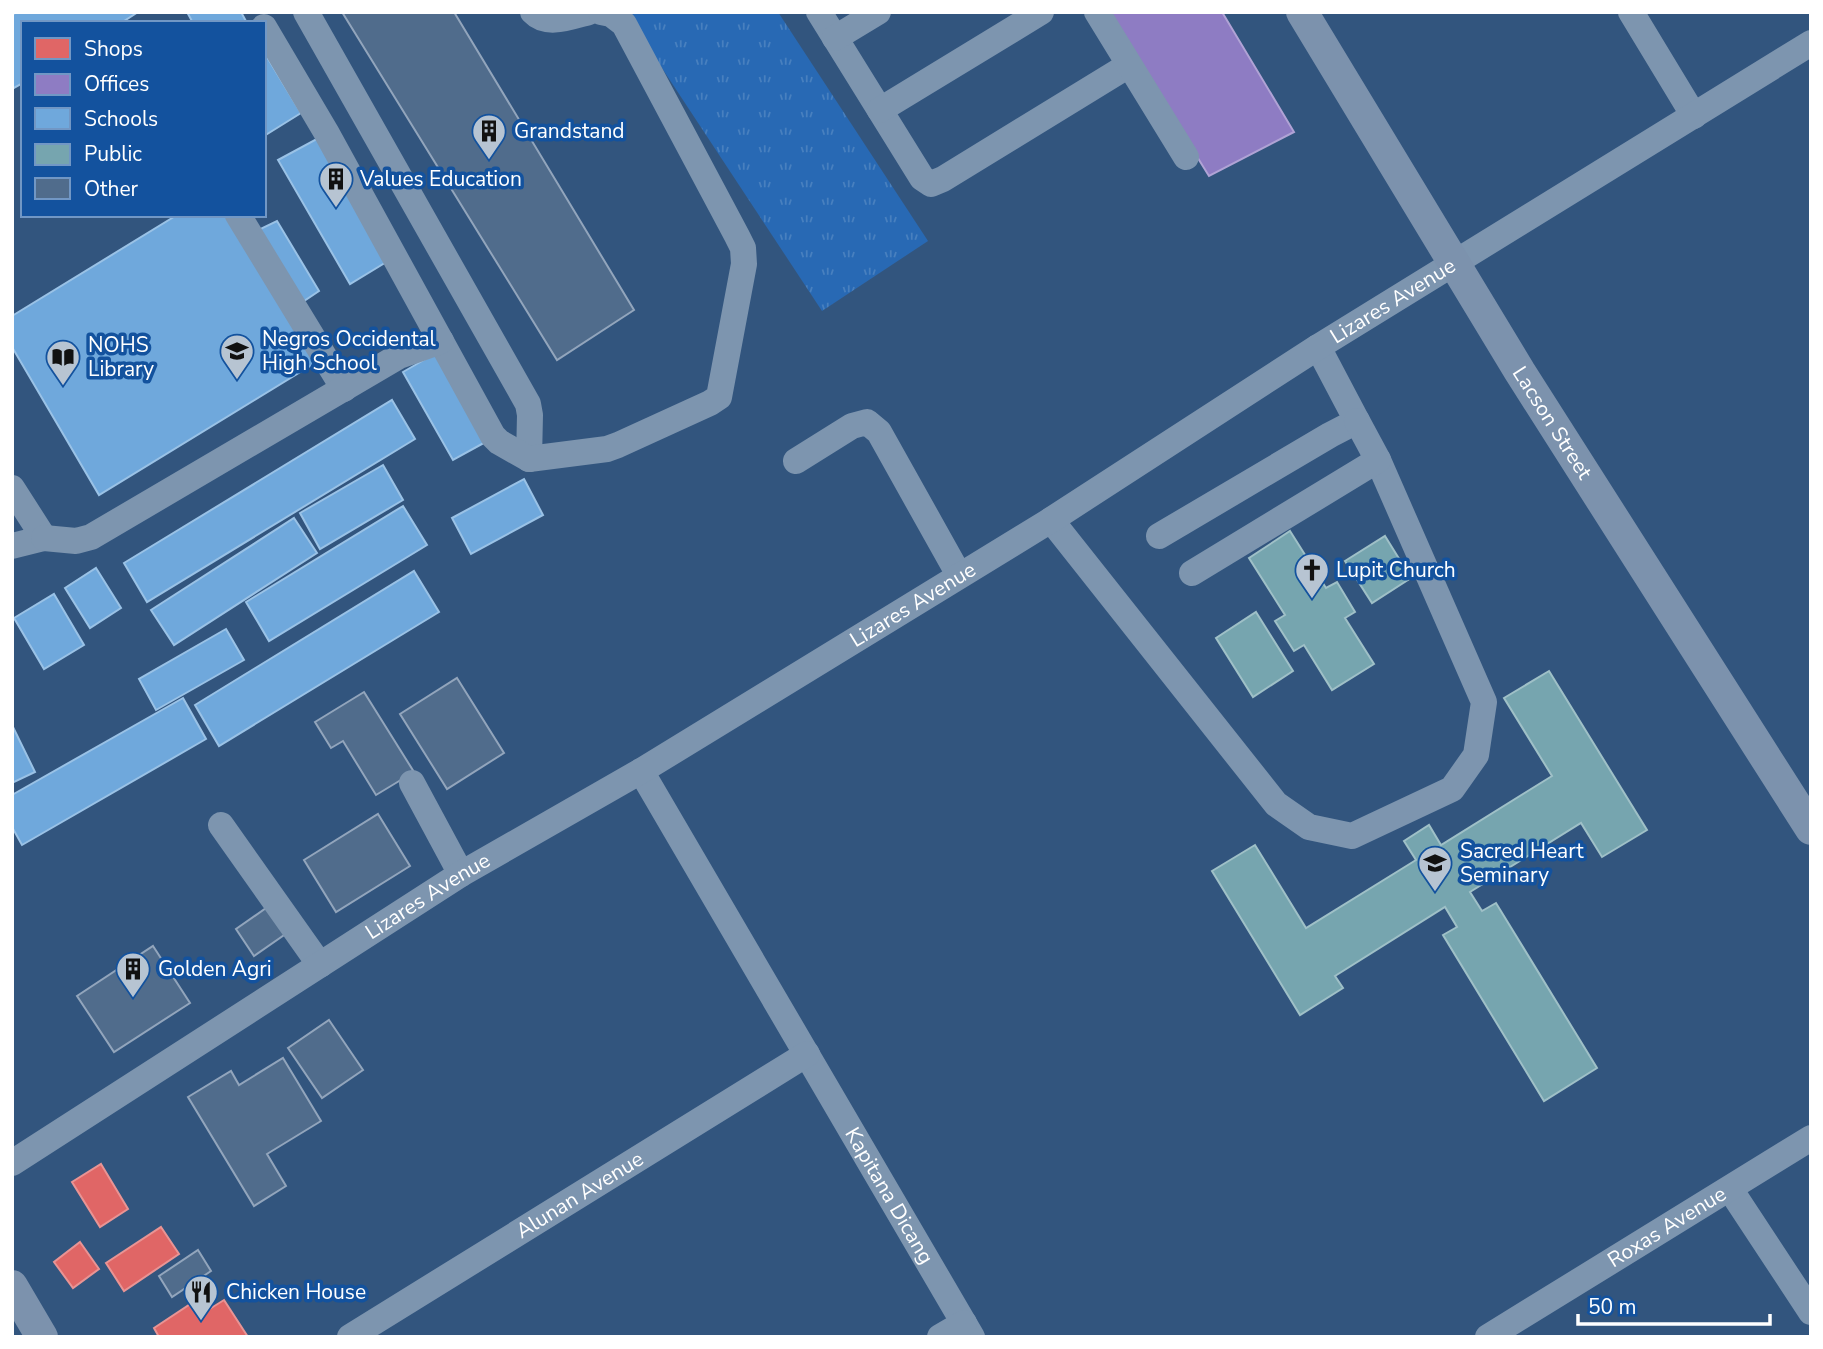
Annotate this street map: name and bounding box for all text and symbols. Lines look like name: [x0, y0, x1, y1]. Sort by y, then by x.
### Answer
legend: [21, 21, 266, 217]
text: Shops: [84, 35, 143, 63]
text: Offices: [84, 70, 149, 98]
text: Schools: [84, 105, 158, 133]
building icon: Grandstand: [470, 112, 508, 161]
place label: Grandstand: [514, 117, 625, 145]
text: Public: [84, 140, 142, 168]
building icon: Values Education: [317, 160, 355, 209]
place label: Values Education: [359, 165, 522, 193]
text: Other: [84, 175, 139, 203]
street label: Lizares Avenue: [1325, 252, 1461, 350]
place label: Negros Occidental High School: [262, 325, 437, 377]
place label: NOHS Library: [88, 331, 154, 383]
school or university icon: Negros Occidental High School: [218, 332, 256, 381]
library icon: NOHS Library: [44, 338, 82, 387]
street label: Lacson Street: [1506, 361, 1599, 485]
church icon: Lupit Church: [1293, 551, 1331, 600]
street label: Lizares Avenue: [845, 555, 981, 654]
place label: Lupit Church: [1336, 556, 1456, 584]
place label: Sacred Heart Seminary: [1460, 837, 1584, 889]
school or university icon: Sacred Heart Seminary: [1416, 844, 1454, 893]
street label: Lizares Avenue: [360, 846, 495, 946]
building icon: Golden Agri: [114, 950, 152, 999]
place label: Golden Agri: [158, 955, 272, 983]
street label: Kapitana Dicang: [838, 1122, 940, 1269]
street label: Alunan Avenue: [510, 1145, 649, 1245]
street label: Roxas Avenue: [1602, 1180, 1731, 1274]
restaurant icon: Chicken House: [182, 1273, 220, 1322]
place label: Chicken House: [226, 1278, 366, 1306]
scale bar: [1578, 1282, 1770, 1326]
text: 50 m: [1588, 1293, 1637, 1321]

